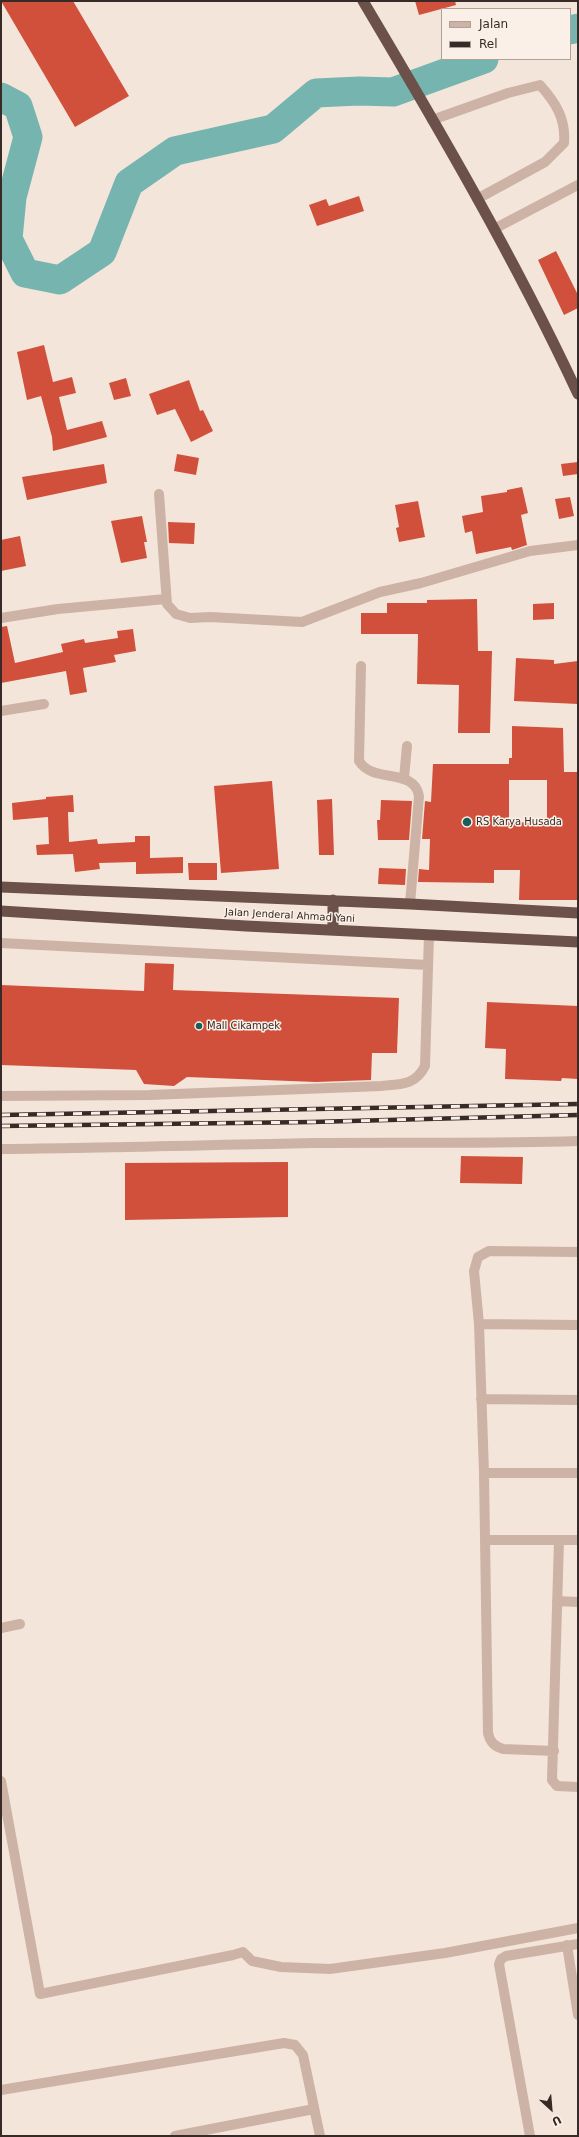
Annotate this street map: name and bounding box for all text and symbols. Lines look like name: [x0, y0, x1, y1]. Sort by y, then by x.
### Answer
legend: [441, 8, 571, 60]
text: Jalan: [479, 17, 508, 31]
text: Rel: [479, 37, 498, 51]
marker: RS Karya Husada: [461, 816, 473, 828]
place label: RS Karya Husada: [476, 816, 562, 828]
street label: Jalan Jenderal Ahmad Yani: [225, 907, 355, 925]
place label: Mall Cikampek: [207, 1020, 280, 1032]
marker: Mall Cikampek: [194, 1021, 204, 1031]
north arrow: [531, 2089, 571, 2129]
text: U: [550, 2112, 563, 2128]

